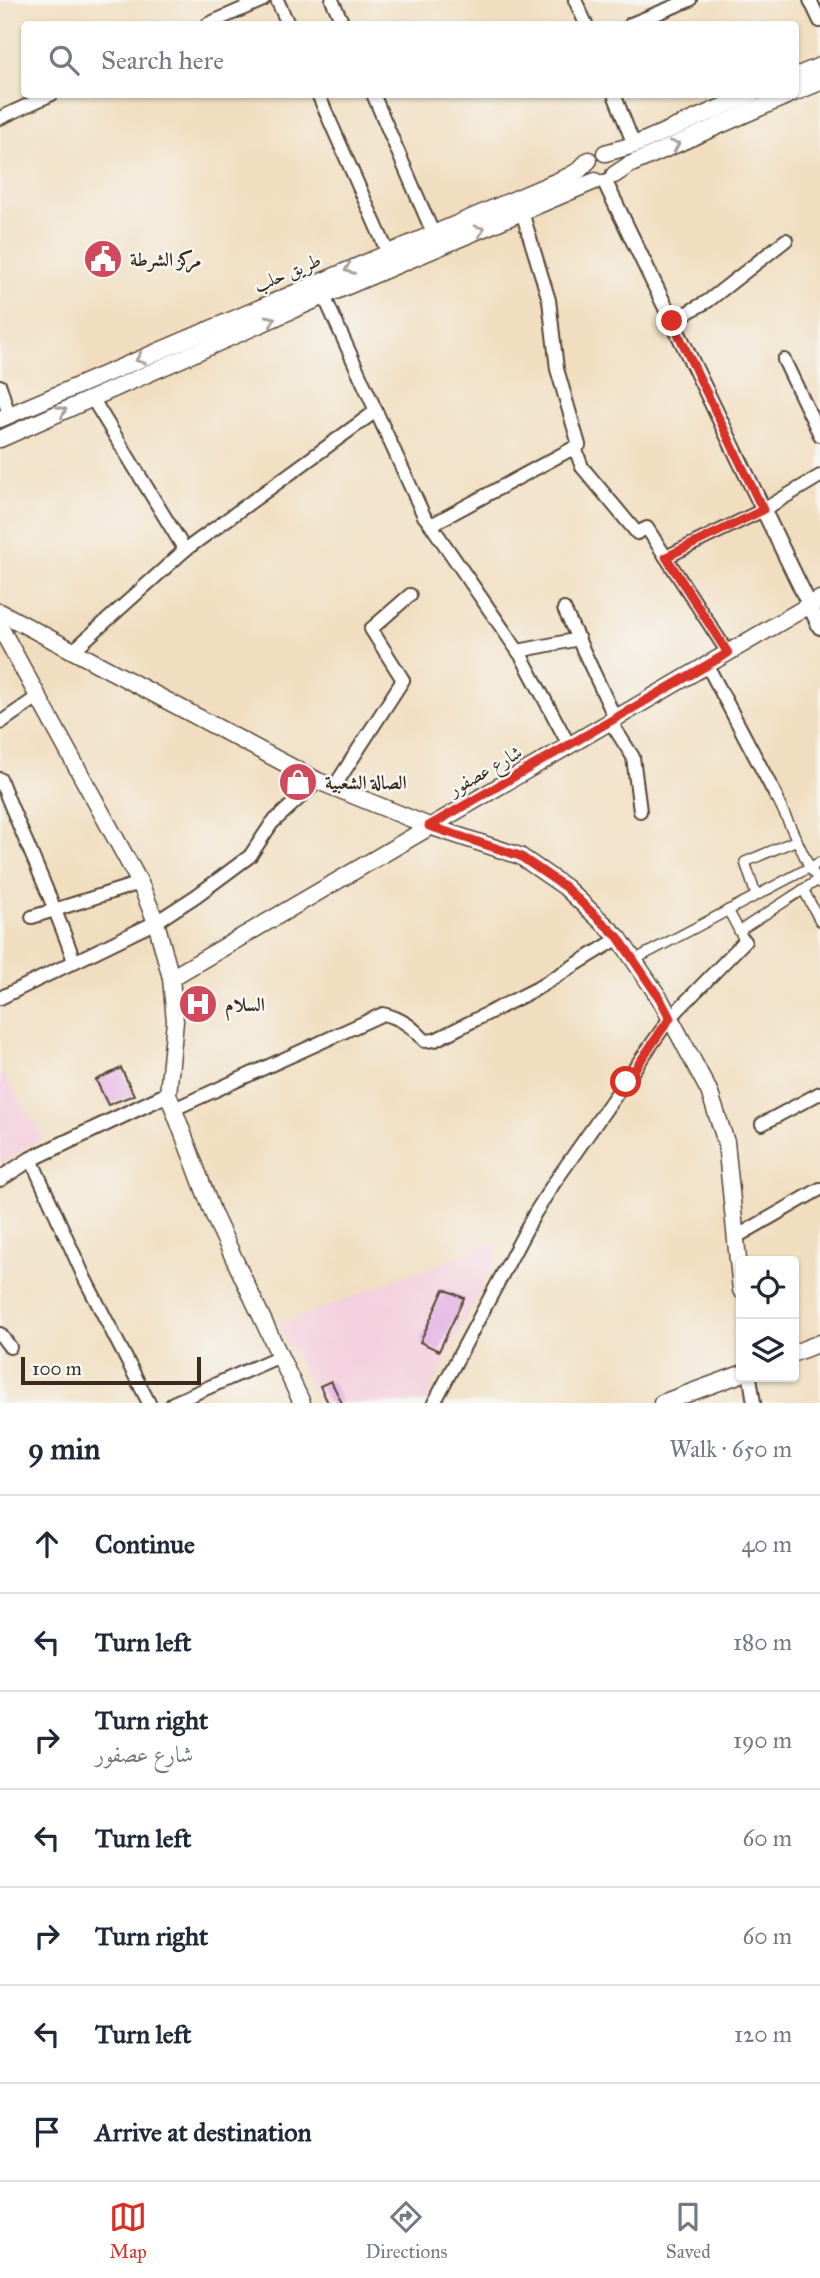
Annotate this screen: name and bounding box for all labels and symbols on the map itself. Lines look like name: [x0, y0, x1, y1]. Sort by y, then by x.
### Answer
one-way arrow: [668, 139, 681, 153]
one-way arrow: [472, 224, 485, 238]
public building icon: مركز الشرطة: [82, 238, 124, 280]
place label: مركز الشرطة: [130, 248, 201, 273]
street label: طريق حلب: [250, 248, 325, 298]
one-way arrow: [344, 260, 356, 274]
route end: [656, 305, 687, 336]
one-way arrow: [263, 314, 276, 328]
one-way arrow: [135, 351, 147, 365]
one-way arrow: [55, 405, 67, 419]
street label: شارع عصفور: [443, 740, 528, 805]
shop icon: الصالة الشعبية: [277, 761, 319, 803]
place label: الصالة الشعبية: [325, 771, 407, 794]
hospital icon: السلام: [177, 983, 219, 1025]
place label: السلام: [225, 993, 265, 1022]
route start: [610, 1066, 641, 1097]
scale bar: [21, 1354, 201, 1386]

